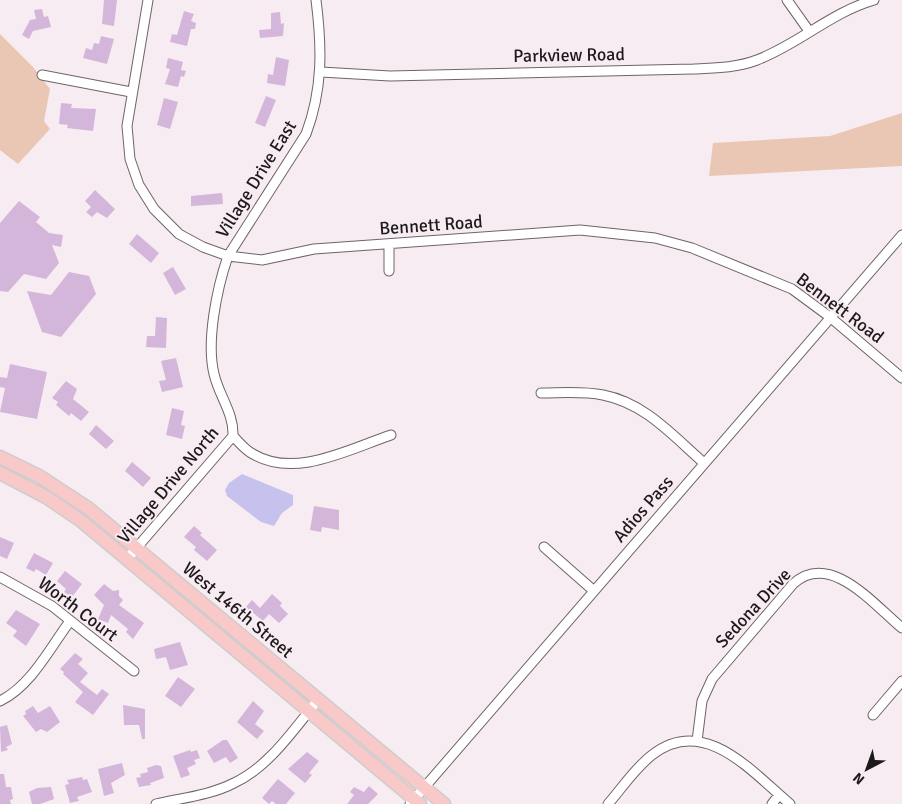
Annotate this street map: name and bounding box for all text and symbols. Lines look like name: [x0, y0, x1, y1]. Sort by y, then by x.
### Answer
street label: Parkview Road: [513, 43, 625, 67]
street label: Village Drive East: [211, 116, 301, 242]
street label: Bennett Road: [379, 210, 483, 240]
street label: Bennett Road: [792, 268, 888, 348]
street label: Village Drive North: [113, 422, 223, 548]
street label: Adios Pass: [608, 471, 678, 547]
street label: West 146th Street: [178, 557, 298, 663]
street label: Sedona Drive: [710, 564, 796, 652]
street label: Worth Court: [34, 572, 122, 646]
north arrow: [842, 744, 892, 794]
text: N: [850, 769, 868, 788]

